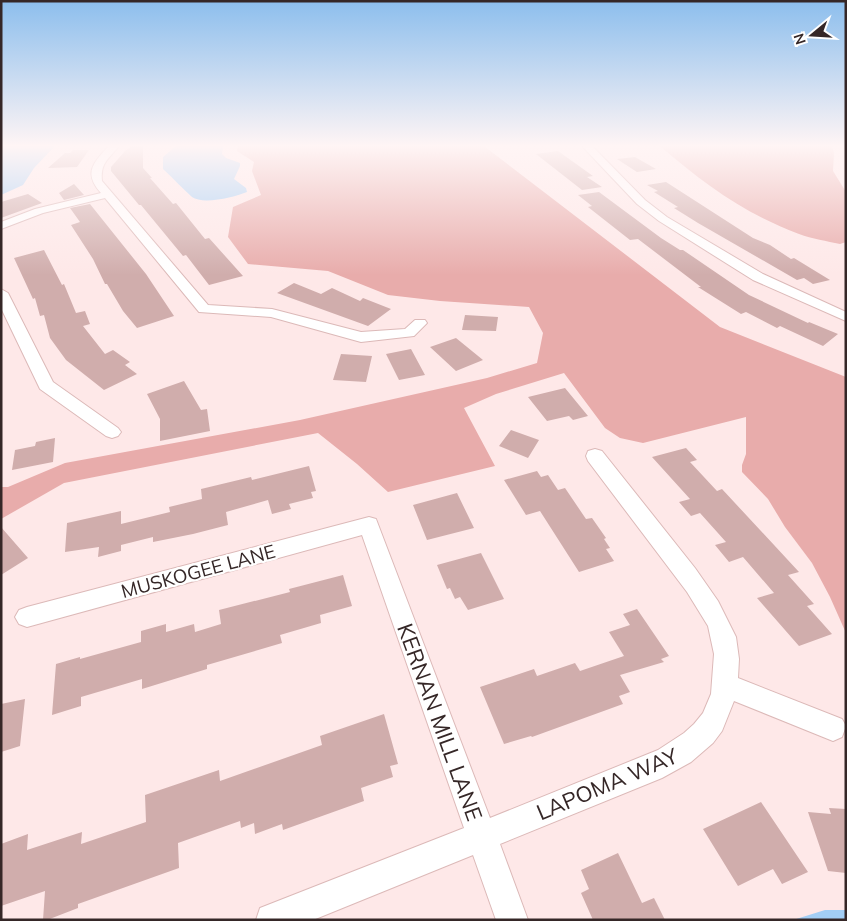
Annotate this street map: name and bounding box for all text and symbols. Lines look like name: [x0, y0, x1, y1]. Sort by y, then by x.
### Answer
north arrow: [787, 10, 837, 60]
text: N: [789, 31, 810, 47]
street label: MUSKOGEE LANE: [118, 539, 278, 603]
street label: KERNAN MILL LANE: [391, 619, 489, 825]
street label: LAPOMA WAY: [532, 741, 683, 826]

